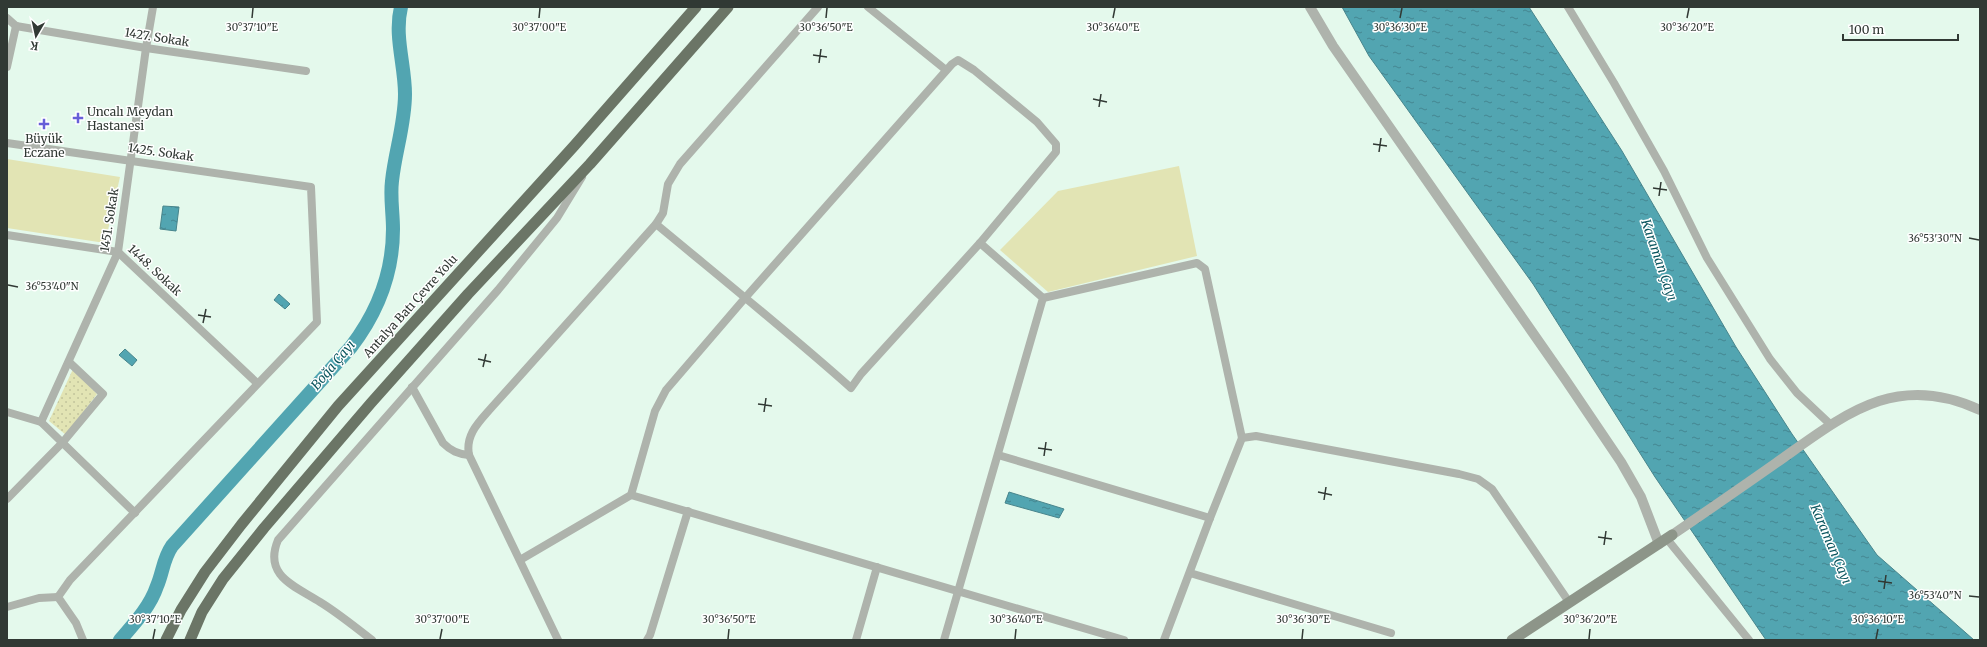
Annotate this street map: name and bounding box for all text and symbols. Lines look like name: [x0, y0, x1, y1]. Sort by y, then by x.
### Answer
north arrow: [16, 16, 56, 56]
scale bar: [1843, 16, 1958, 42]
text: 30°37'10"E: [226, 21, 279, 34]
text: 30°37'00"E: [512, 21, 567, 34]
text: 30°36'50"E: [799, 21, 853, 34]
text: 30°36'40"E: [1087, 21, 1140, 34]
text: 30°36'30"E: [1373, 21, 1427, 34]
text: 30°36'20"E: [1660, 21, 1714, 34]
text: 100 m: [1849, 22, 1884, 37]
street label: 1427. Sokak: [124, 24, 191, 50]
text: K: [29, 38, 40, 53]
place label: Uncalı Meydan Hastanesi: [87, 104, 173, 133]
marker: Uncalı Meydan Hastanesi: [72, 112, 84, 124]
marker: Büyük Eczane: [39, 119, 49, 129]
place label: Büyük Eczane: [23, 131, 65, 160]
street label: 1425. Sokak: [127, 140, 195, 164]
street label: 1451. Sokak: [97, 187, 122, 253]
water label: Karaman Çayı: [1637, 216, 1681, 303]
text: 36°53'30"N: [1908, 232, 1962, 245]
street label: 1448. Sokak: [125, 241, 185, 299]
street label: Antalya Batı Çevre Yolu: [359, 251, 460, 361]
text: 36°53'40"N: [26, 280, 79, 293]
water label: Boğa Çayı: [307, 337, 359, 393]
water label: Karaman Çayı: [1806, 501, 1855, 587]
text: 36°53'40"N: [1909, 589, 1962, 602]
text: 30°37'10"E: [129, 613, 182, 626]
text: 30°37'00"E: [415, 613, 470, 626]
text: 30°36'50"E: [702, 613, 756, 626]
text: 30°36'40"E: [990, 613, 1043, 626]
text: 30°36'30"E: [1276, 613, 1330, 626]
text: 30°36'20"E: [1563, 613, 1617, 626]
text: 30°36'10"E: [1852, 613, 1905, 626]

